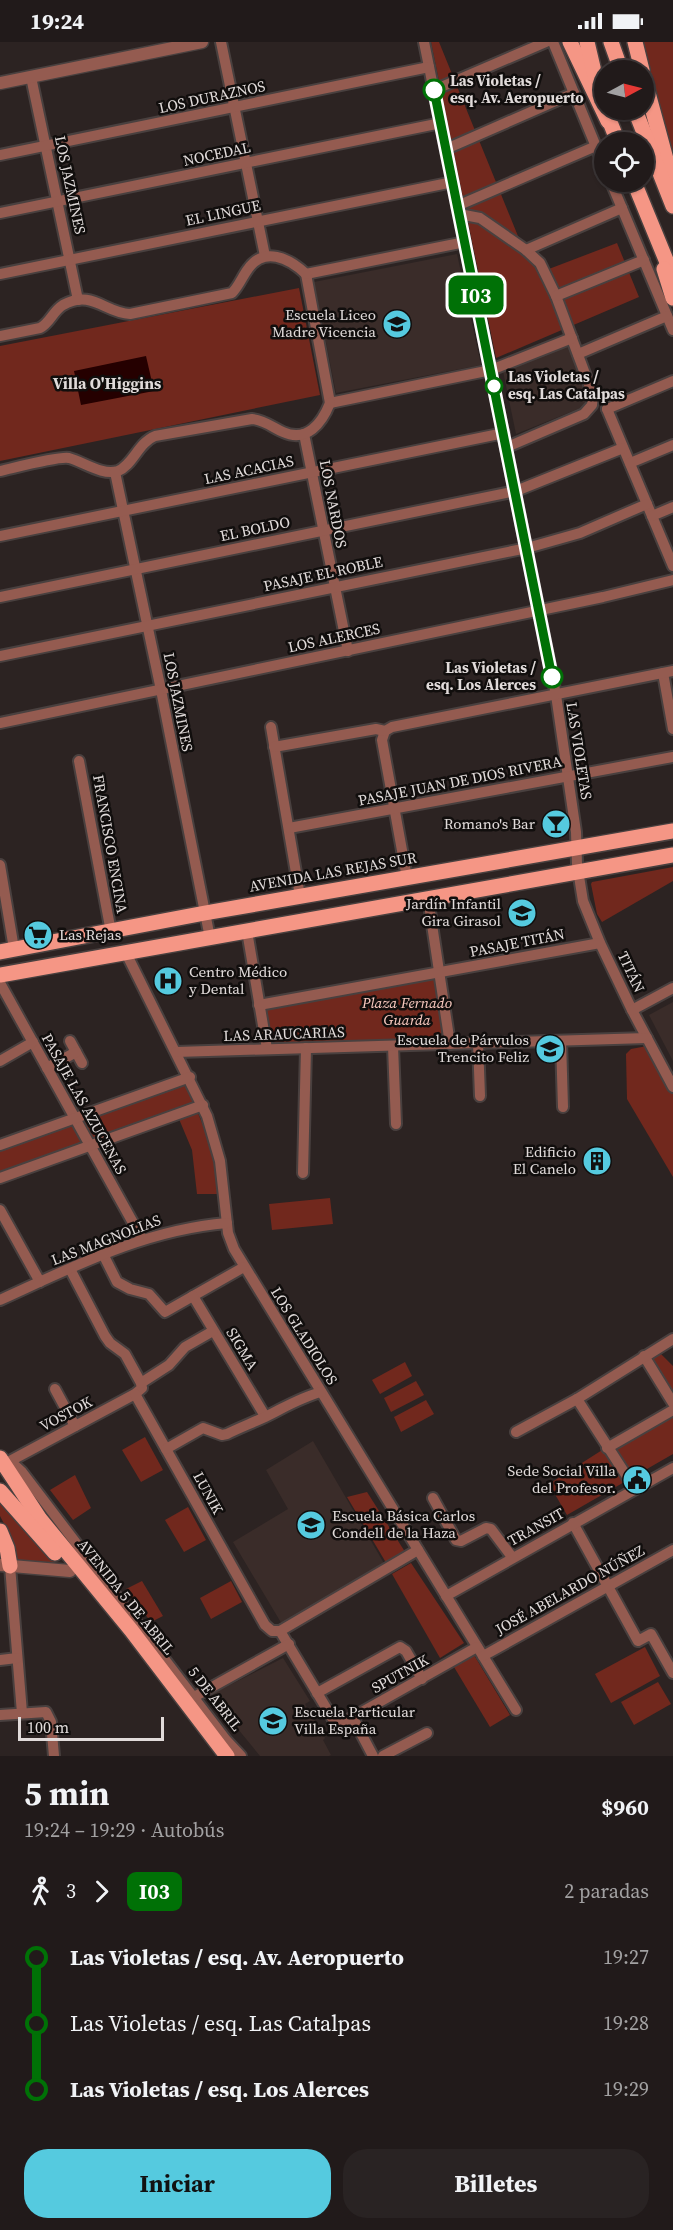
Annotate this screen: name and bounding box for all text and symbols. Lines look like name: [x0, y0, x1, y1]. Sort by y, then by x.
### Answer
text: 19:24: [30, 6, 84, 36]
north arrow: [594, 60, 654, 120]
map controls: [594, 60, 654, 192]
place label: Las Violetas / esq. Av. Aeropuerto: [450, 70, 584, 108]
street label: LOS DURAZNOS: [157, 75, 267, 118]
marker: Las Violetas / esq. Av. Aeropuerto: [423, 79, 445, 101]
button: locate: [594, 132, 654, 192]
street label: LOS JAZMINES: [50, 134, 91, 236]
street label: NOCEDAL: [181, 136, 253, 171]
street label: EL LINGUE: [184, 194, 262, 231]
line badge: I03: [442, 276, 510, 314]
text: I03: [461, 281, 491, 310]
place label: Escuela Liceo Madre Vicencia: [272, 304, 376, 342]
school or university icon: Escuela Liceo Madre Vicencia: [381, 308, 413, 340]
place label: Las Violetas / esq. Las Catalpas: [508, 366, 625, 404]
district label: Villa O'Higgins: [53, 372, 161, 394]
marker: Las Violetas / esq. Las Catalpas: [485, 377, 503, 395]
street label: LAS ACACIAS: [202, 450, 296, 489]
street label: LOS NARDOS: [315, 458, 352, 550]
street label: EL BOLDO: [218, 511, 292, 546]
street label: PASAJE EL ROBLE: [261, 551, 384, 596]
street label: LOS ALERCES: [286, 617, 382, 658]
street label: LOS JAZMINES: [159, 651, 198, 753]
place label: Las Violetas / esq. Los Alerces: [426, 657, 536, 695]
marker: Las Violetas / esq. Los Alerces: [541, 666, 563, 688]
street label: LAS VIOLETAS: [561, 701, 598, 802]
street label: PASAJE JUAN DE DIOS RIVERA: [356, 750, 564, 811]
street label: FRANCISCO ENCINA: [88, 773, 133, 915]
bar icon: Romano's Bar: [540, 808, 572, 840]
place label: Romano's Bar: [444, 813, 536, 834]
street label: AVENIDA LAS REJAS SUR: [248, 846, 418, 897]
place label: Jardín Infantil Gira Girasol: [405, 893, 502, 931]
school or university icon: Jardín Infantil Gira Girasol: [506, 897, 538, 929]
supermarket icon: Las Rejas: [22, 919, 54, 951]
street label: PASAJE TITÁN: [468, 923, 566, 962]
place label: Las Rejas: [59, 924, 121, 945]
street label: TITÁN: [613, 948, 650, 996]
place label: Centro Médico y Dental: [189, 961, 287, 999]
hospital icon: Centro Médico y Dental: [152, 965, 184, 997]
park label: Plaza Fernado Guarda: [361, 992, 452, 1030]
street label: LAS ARAUCARIAS: [223, 1021, 345, 1046]
place label: Escuela de Párvulos Trencito Feliz: [397, 1029, 529, 1067]
street label: PASAJE LAS AZUCENAS: [37, 1030, 132, 1178]
school or university icon: Escuela de Párvulos Trencito Feliz: [534, 1033, 566, 1065]
place label: Edificio El Canelo: [513, 1141, 576, 1179]
building icon: Edificio El Canelo: [581, 1145, 613, 1177]
street label: LAS MAGNOLIAS: [48, 1209, 164, 1270]
street label: LOS GLADIOLOS: [266, 1283, 343, 1389]
street label: SIGMA: [221, 1323, 263, 1374]
street label: VOSTOK: [36, 1391, 96, 1436]
place label: Sede Social Villa del Profesor.: [508, 1460, 616, 1498]
public building icon: Sede Social Villa del Profesor.: [621, 1464, 653, 1496]
street label: LUNIK: [188, 1468, 229, 1518]
street label: TRANSIT: [504, 1502, 568, 1551]
place label: Escuela Básica Carlos Condell de la Haza: [332, 1505, 475, 1543]
school or university icon: Escuela Básica Carlos Condell de la Haza: [295, 1509, 327, 1541]
street label: AVENIDA 5 DE ABRIL: [73, 1534, 180, 1659]
street label: JOSÉ ABELARDO NÚÑEZ: [491, 1540, 648, 1640]
street label: SPUTNIK: [367, 1649, 432, 1698]
street label: 5 DE ABRIL: [183, 1662, 247, 1735]
place label: Escuela Particular Villa España: [294, 1701, 416, 1739]
school or university icon: Escuela Particular Villa España: [257, 1705, 289, 1737]
scale bar: [18, 1714, 164, 1742]
text: 100 m: [27, 1716, 69, 1738]
text: 5 min: [24, 1771, 110, 1816]
text: $960: [601, 1792, 649, 1822]
text: 19:24 – 19:29 · Autobús: [24, 1816, 224, 1844]
icon: walk: [24, 1875, 57, 1908]
icon: forward: [85, 1875, 118, 1908]
text: 3: [66, 1877, 76, 1905]
text: I03: [139, 1877, 170, 1906]
text: 2 paradas: [564, 1877, 649, 1905]
text: Las Violetas / esq. Av. Aeropuerto: [70, 1942, 404, 1972]
text: 19:27: [603, 1943, 649, 1971]
text: Las Violetas / esq. Las Catalpas: [70, 2008, 371, 2038]
text: 19:28: [603, 2009, 649, 2037]
text: Las Violetas / esq. Los Alerces: [70, 2074, 369, 2104]
text: 19:29: [603, 2075, 649, 2103]
button: Iniciar: [24, 2149, 331, 2218]
button: Billetes: [343, 2149, 649, 2218]

